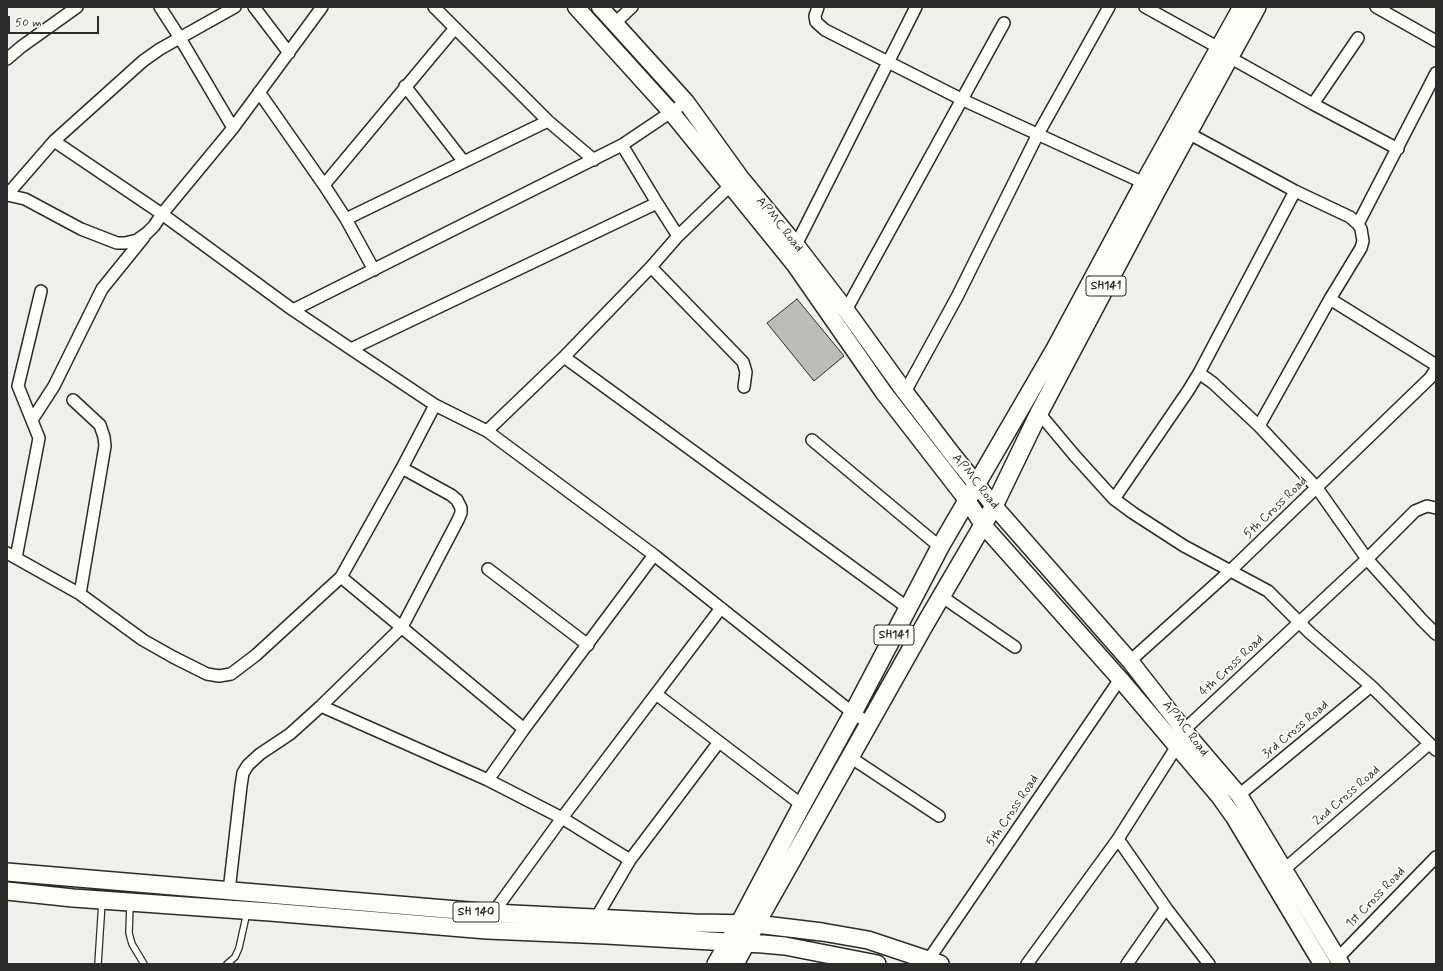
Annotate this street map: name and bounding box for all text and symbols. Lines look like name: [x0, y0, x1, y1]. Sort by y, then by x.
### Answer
scale bar: [10, 8, 101, 34]
text: 50 m: [15, 15, 42, 31]
street label: APMC Road: [752, 194, 806, 256]
road number: SH141: [1086, 276, 1126, 296]
street label: APMC Road: [948, 451, 1002, 513]
street label: 5th Cross Road: [1241, 474, 1311, 542]
road number: SH141: [874, 625, 914, 645]
street label: 4th Cross Road: [1196, 632, 1268, 700]
street label: APMC Road: [1158, 698, 1212, 760]
street label: 3rd Cross Road: [1260, 698, 1332, 762]
street label: 2nd Cross Road: [1310, 763, 1384, 829]
street label: 5th Cross Road: [983, 772, 1043, 850]
street label: 1st Cross Road: [1343, 864, 1409, 932]
road number: SH 140: [453, 902, 499, 922]

